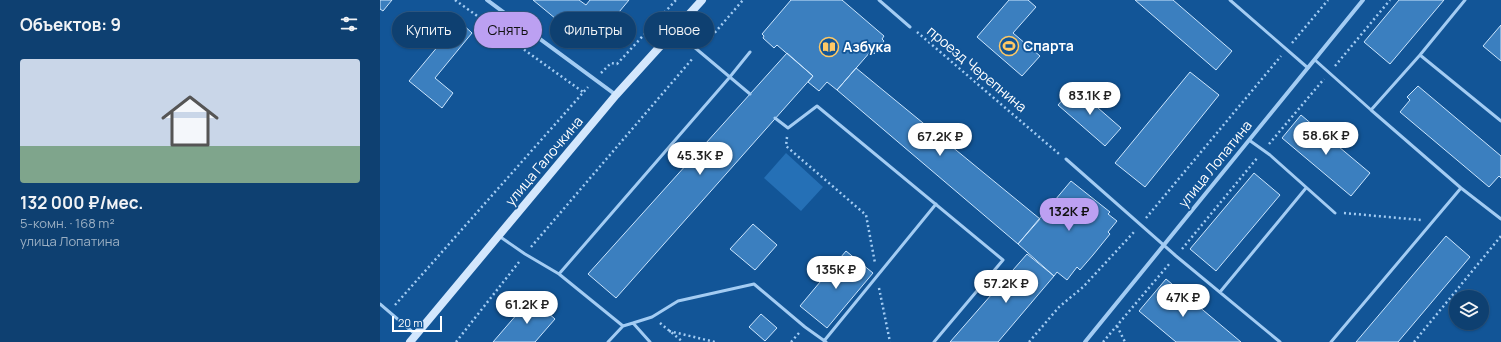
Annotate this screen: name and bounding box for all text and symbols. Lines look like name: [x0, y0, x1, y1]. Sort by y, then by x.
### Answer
chip: Купить: [392, 12, 466, 48]
chip: Снять: [474, 12, 542, 48]
chip: Фильтры: [550, 12, 636, 48]
chip: Новое: [644, 12, 714, 48]
text: Объектов: 9: [20, 13, 121, 36]
icon: filters: [338, 13, 360, 35]
street label: проезд Черепнина: [923, 21, 1031, 116]
sports icon: Спарта: [998, 35, 1020, 57]
library icon: Азбука: [818, 36, 840, 58]
place label: Спарта: [1023, 36, 1074, 55]
place label: Азбука: [843, 37, 891, 56]
pin: 83.1K ₽: [1053, 82, 1127, 116]
icon: home: [154, 85, 226, 157]
text: 83.1K ₽: [1068, 86, 1112, 104]
street label: улица Галочкина: [501, 112, 587, 209]
street label: улица Лопатина: [1173, 116, 1256, 211]
pin: 58.6K ₽: [1289, 122, 1363, 156]
pin: 67.2K ₽: [903, 123, 977, 157]
text: 58.6K ₽: [1302, 126, 1350, 144]
text: 67.2K ₽: [917, 127, 963, 145]
pin: 45.3K ₽: [663, 142, 737, 176]
text: 45.3K ₽: [677, 146, 723, 164]
text: 132 000 ₽/мес.: [20, 191, 143, 214]
pin: 132K ₽: [1036, 198, 1102, 232]
text: 132K ₽: [1049, 202, 1089, 220]
text: 5-комн. · 168 m²: [20, 214, 115, 232]
text: улица Лопатина: [20, 232, 120, 250]
pin: 135K ₽: [803, 256, 869, 290]
text: 135K ₽: [816, 260, 856, 278]
pin: 57.2K ₽: [969, 270, 1043, 304]
text: 57.2K ₽: [983, 274, 1029, 292]
pin: 47K ₽: [1155, 284, 1211, 318]
text: 47K ₽: [1166, 288, 1200, 306]
map controls: [1449, 290, 1489, 330]
button: layers: [1449, 290, 1489, 330]
pin: 61.2K ₽: [490, 291, 564, 325]
text: 61.2K ₽: [505, 295, 549, 313]
scale bar: [392, 314, 442, 333]
text: 20 m: [398, 315, 423, 330]

